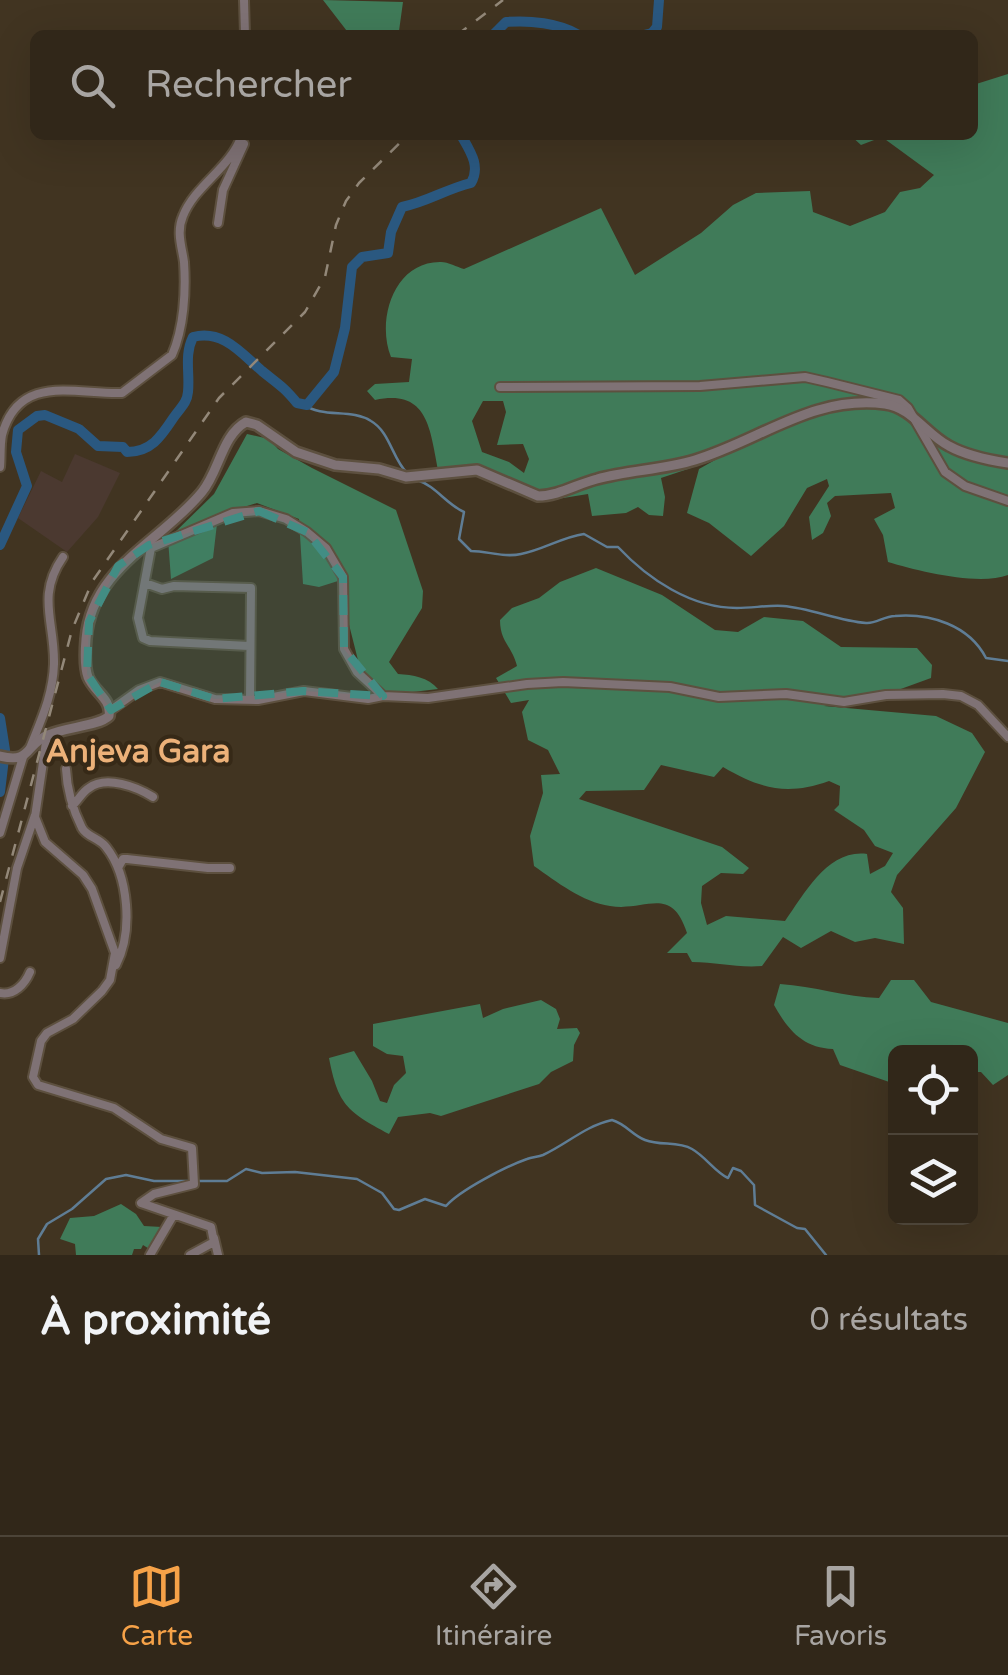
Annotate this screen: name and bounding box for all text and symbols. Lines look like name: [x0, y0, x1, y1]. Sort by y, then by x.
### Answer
search box: [30, 30, 978, 140]
icon: search: [65, 58, 120, 113]
text: Rechercher: [145, 62, 352, 108]
district label: Anjeva Gara: [46, 733, 230, 771]
map controls: [888, 1045, 978, 1225]
button: locate: [888, 1045, 978, 1135]
button: layers: [888, 1135, 978, 1225]
text: À proximité: [40, 1295, 271, 1346]
text: 0 résultats: [809, 1301, 968, 1339]
tab: Carte: [121, 1559, 193, 1653]
tab: Itinéraire: [435, 1559, 552, 1653]
tab: Favoris: [794, 1559, 887, 1653]

